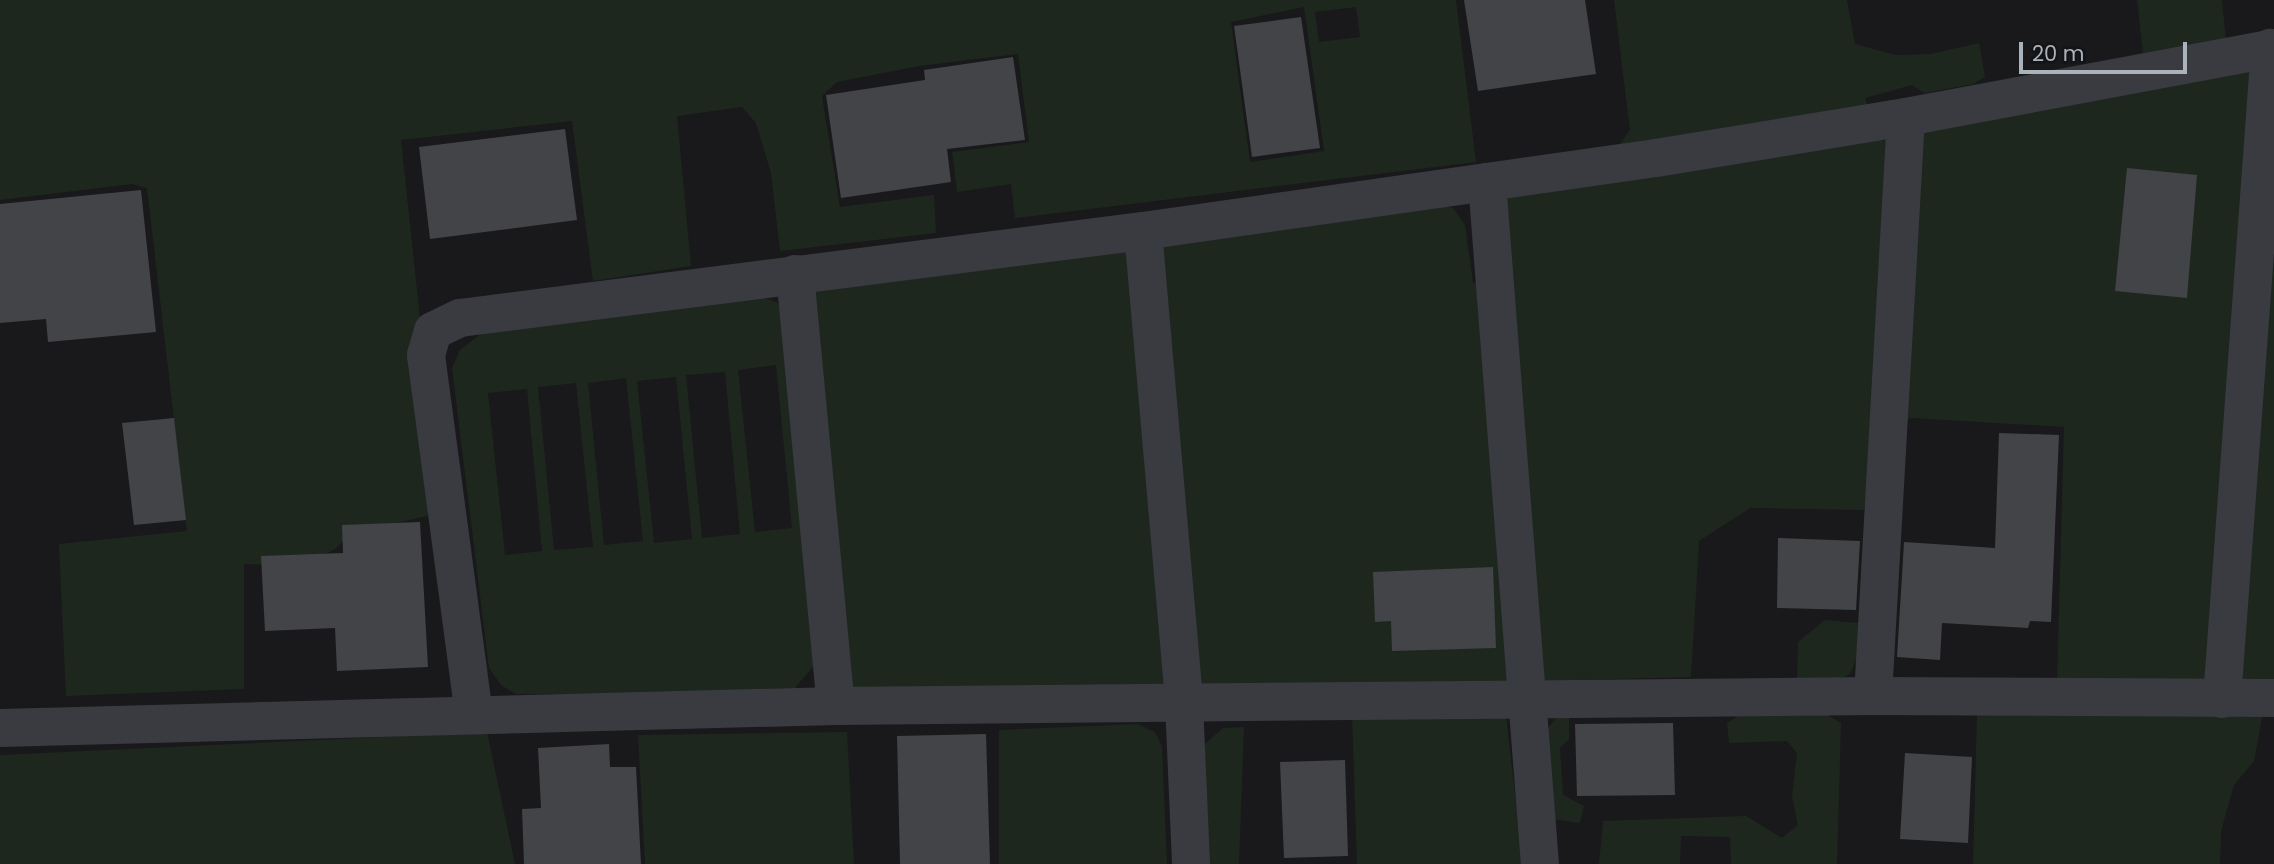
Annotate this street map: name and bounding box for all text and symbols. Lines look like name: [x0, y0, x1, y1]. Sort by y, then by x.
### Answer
scale bar: [2022, 28, 2190, 72]
text: 20 m: [2032, 39, 2085, 68]

